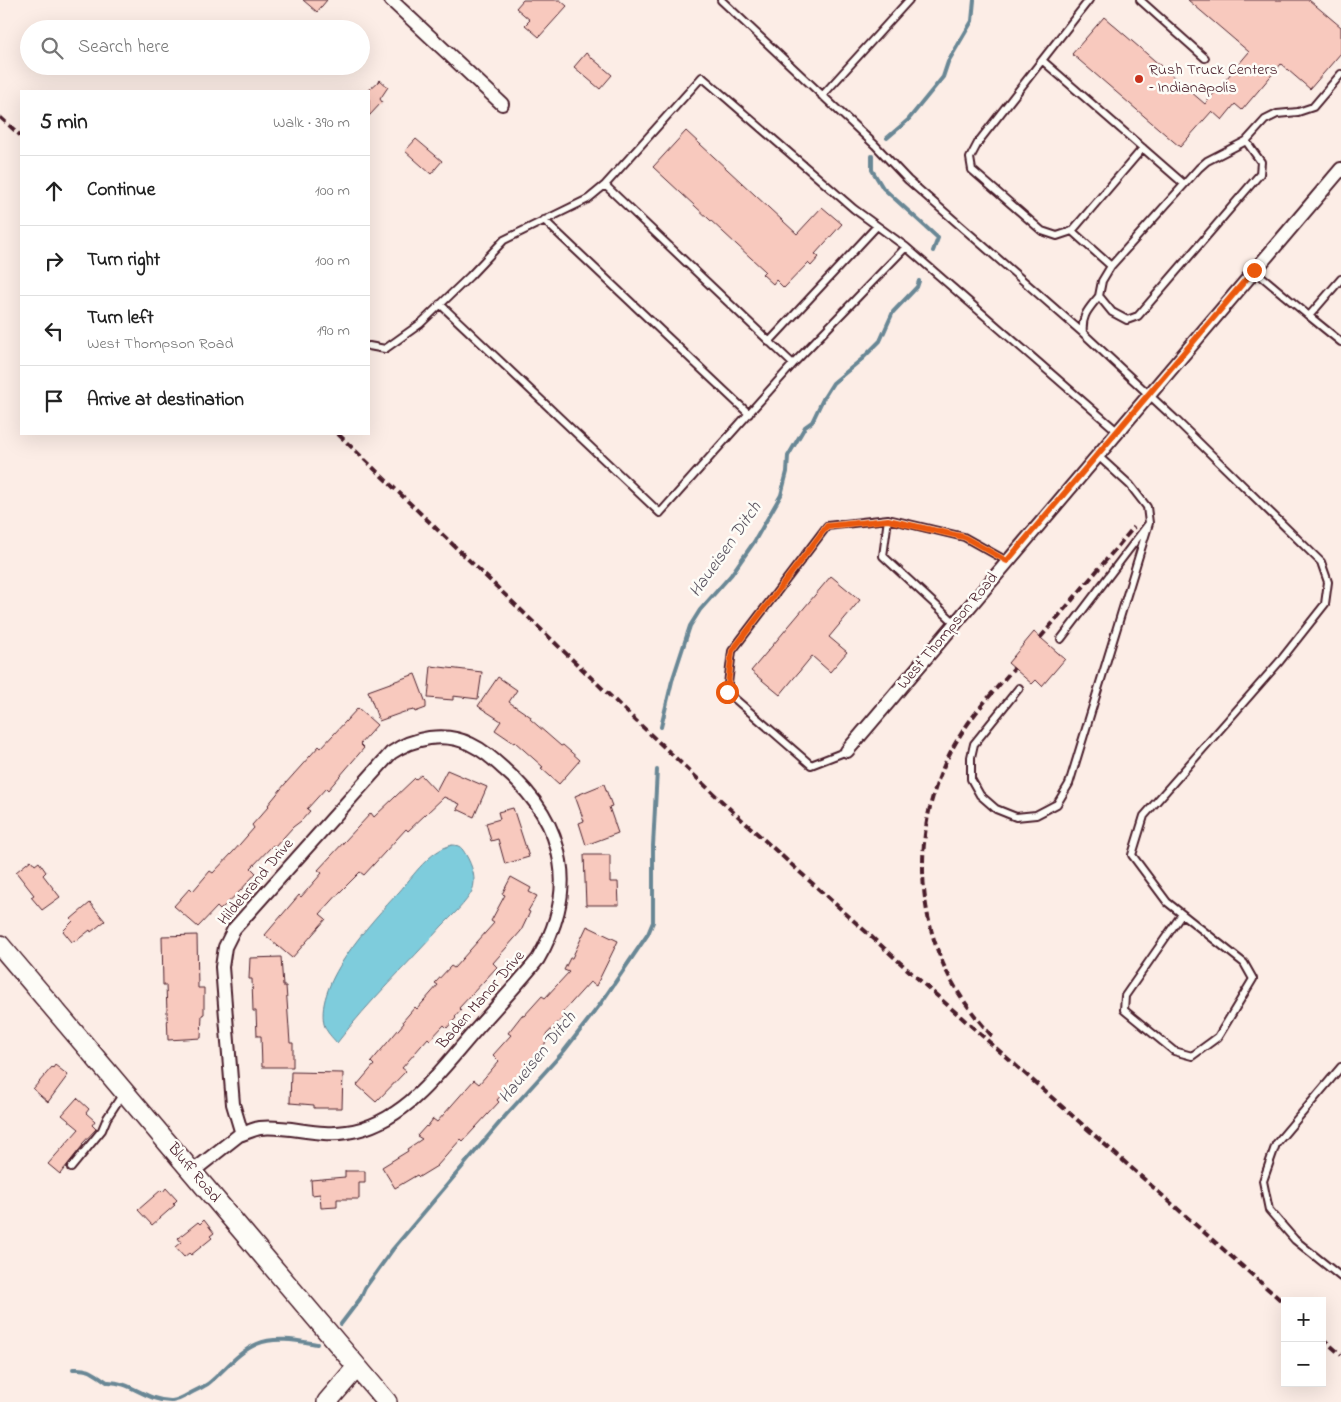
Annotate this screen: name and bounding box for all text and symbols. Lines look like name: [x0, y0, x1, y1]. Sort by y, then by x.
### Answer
search box: [20, 20, 370, 75]
icon: search: [38, 34, 66, 62]
text: Search here: [78, 34, 169, 61]
place label: Rush Truck Centers – Indianapolis: [1149, 58, 1278, 100]
marker: Rush Truck Centers – Indianapolis: [1133, 73, 1145, 85]
text: 5 min: [40, 108, 88, 138]
text: Walk · 390 m: [273, 111, 350, 135]
icon: ahead: [40, 177, 68, 205]
text: Continue: [87, 177, 155, 204]
text: 100 m: [315, 179, 350, 203]
icon: right: [40, 247, 68, 275]
text: Turn right: [87, 247, 160, 274]
text: 100 m: [315, 249, 350, 273]
route end: [1243, 259, 1266, 282]
text: Turn left: [87, 305, 154, 332]
icon: left: [40, 317, 68, 345]
text: 190 m: [317, 319, 350, 343]
text: West Thompson Road: [87, 332, 233, 356]
icon: arrive: [40, 387, 68, 415]
text: Arrive at destination: [87, 387, 244, 414]
water label: Haueisen Ditch: [683, 497, 769, 603]
street label: West Thompson Road: [892, 567, 1004, 695]
route start: [716, 681, 739, 704]
street label: Hildebrand Drive: [212, 833, 300, 931]
street label: Baden Manor Drive: [430, 945, 531, 1056]
water label: Haueisen Ditch: [493, 1006, 583, 1109]
street label: Bluff Road: [161, 1137, 226, 1208]
map controls: [1281, 1297, 1326, 1387]
button: +: [1281, 1297, 1326, 1342]
button: −: [1281, 1342, 1326, 1387]

